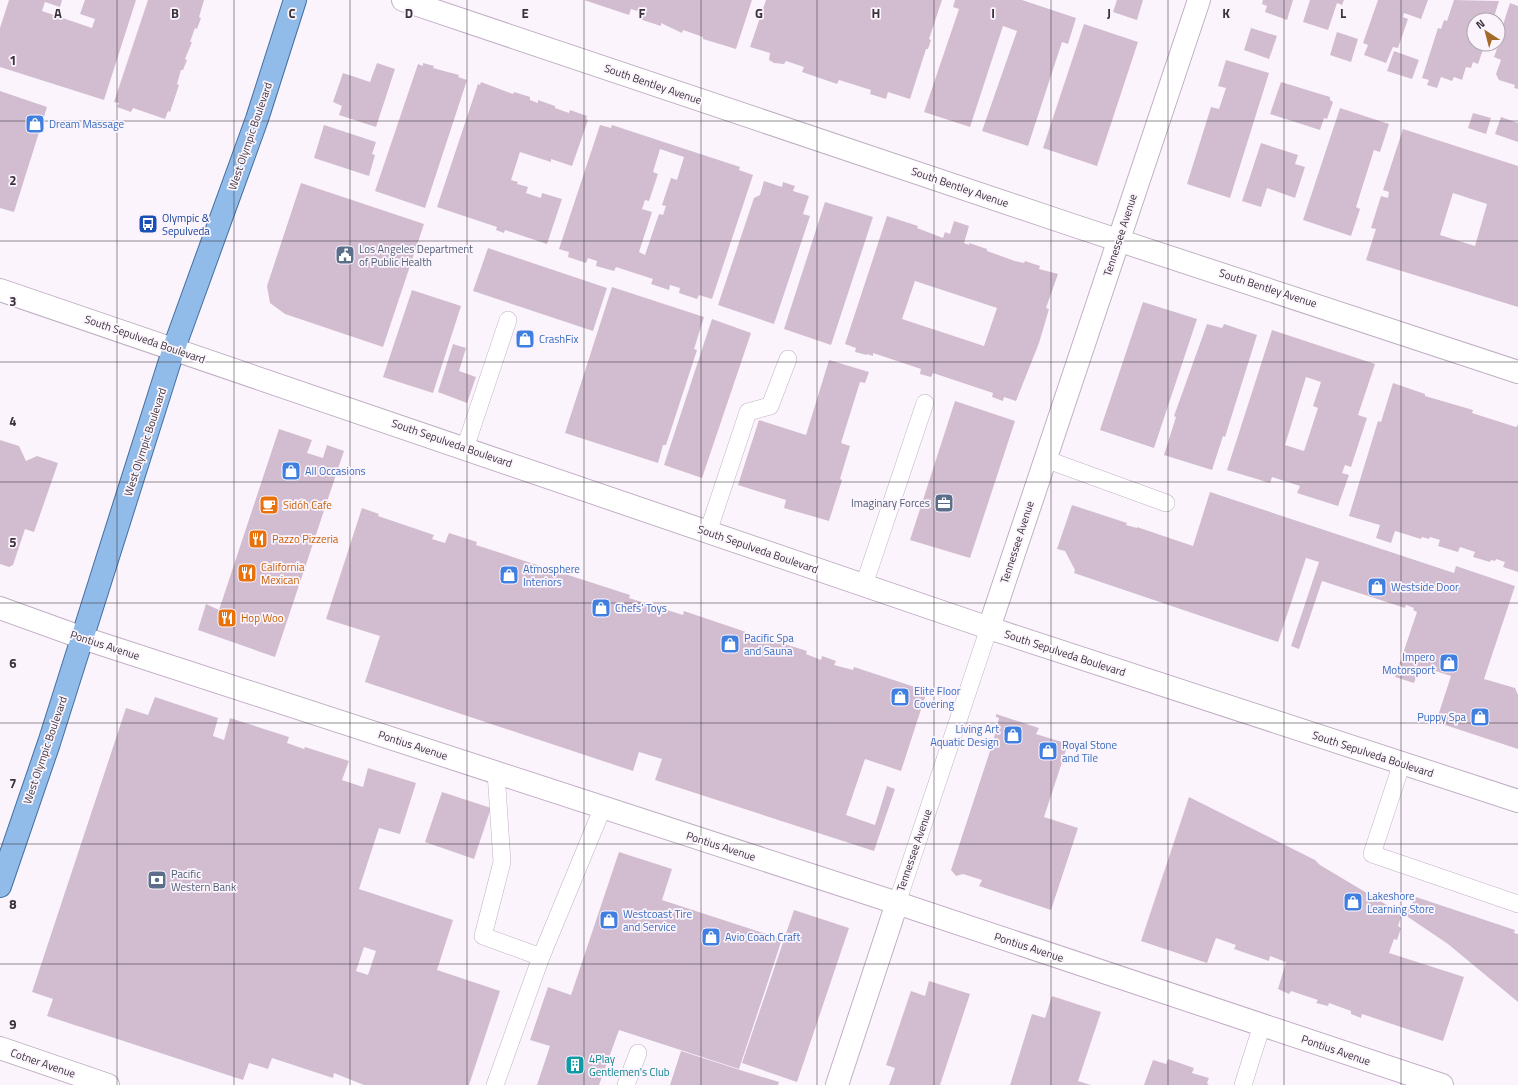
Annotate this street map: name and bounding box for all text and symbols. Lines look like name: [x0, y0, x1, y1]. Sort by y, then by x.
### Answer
text: A: [54, 3, 62, 23]
text: B: [171, 3, 179, 23]
text: C: [288, 3, 296, 23]
text: D: [405, 3, 413, 23]
text: E: [521, 3, 529, 23]
text: F: [639, 3, 646, 23]
text: G: [755, 3, 763, 23]
text: H: [872, 3, 880, 23]
text: I: [991, 3, 995, 23]
text: J: [1107, 3, 1111, 23]
text: K: [1222, 3, 1230, 23]
text: L: [1340, 3, 1346, 23]
north arrow: [1466, 12, 1506, 52]
text: N: [1472, 15, 1488, 33]
text: 1: [9, 50, 17, 70]
street label: South Bentley Avenue: [602, 60, 704, 108]
street label: West Olympic Boulevard: [224, 80, 276, 192]
shop icon: Dream Massage: [24, 113, 46, 135]
place label: Dream Massage: [49, 116, 125, 132]
street label: South Bentley Avenue: [909, 163, 1011, 211]
text: 2: [9, 170, 17, 190]
street label: Tennessee Avenue: [1099, 191, 1141, 278]
place label: Olympic & Sepulveda: [162, 210, 210, 239]
bus stop icon: Olympic & Sepulveda: [137, 213, 159, 235]
place label: Los Angeles Department of Public Health: [359, 241, 473, 270]
public building icon: Los Angeles Department of Public Health: [334, 244, 356, 266]
street label: South Bentley Avenue: [1217, 265, 1319, 312]
text: 3: [9, 291, 17, 311]
street label: South Sepulveda Boulevard: [83, 311, 208, 367]
shop icon: CrashFix: [514, 328, 536, 350]
place label: CrashFix: [539, 331, 578, 347]
street label: West Olympic Boulevard: [120, 386, 170, 498]
text: 4: [9, 411, 17, 431]
street label: South Sepulveda Boulevard: [390, 415, 515, 471]
shop icon: All Occasions: [280, 460, 302, 482]
place label: All Occasions: [305, 463, 366, 479]
office icon: Imaginary Forces: [933, 492, 955, 514]
cafe icon: Sidóh Cafe: [258, 494, 280, 516]
place label: Imaginary Forces: [851, 495, 930, 511]
place label: Sidóh Cafe: [283, 497, 332, 513]
street label: Tennessee Avenue: [996, 498, 1038, 585]
street label: South Sepulveda Boulevard: [696, 521, 821, 577]
restaurant icon: Pazzo Pizzeria: [247, 528, 269, 550]
place label: Pazzo Pizzeria: [272, 531, 339, 547]
text: 5: [9, 532, 17, 552]
place label: California Mexican: [261, 559, 305, 588]
place label: Atmosphere Interiors: [523, 561, 580, 590]
restaurant icon: California Mexican: [236, 562, 258, 584]
shop icon: Atmosphere Interiors: [498, 564, 520, 586]
shop icon: Westside Door: [1366, 576, 1388, 598]
place label: Westside Door: [1391, 579, 1459, 595]
shop icon: Chefs' Toys: [590, 597, 612, 619]
place label: Chefs' Toys: [615, 600, 667, 616]
restaurant icon: Hop Woo: [216, 607, 238, 629]
place label: Hop Woo: [241, 610, 284, 626]
street label: Pontius Avenue: [68, 626, 142, 664]
street label: South Sepulveda Boulevard: [1002, 626, 1128, 680]
place label: Pacific Spa and Sauna: [744, 630, 794, 659]
shop icon: Pacific Spa and Sauna: [719, 633, 741, 655]
place label: Impero Motorsport: [1382, 649, 1435, 678]
shop icon: Impero Motorsport: [1438, 652, 1460, 674]
text: 6: [9, 653, 17, 673]
place label: Elite Floor Covering: [914, 683, 961, 712]
shop icon: Elite Floor Covering: [889, 686, 911, 708]
street label: West Olympic Boulevard: [19, 694, 71, 806]
shop icon: Puppy Spa: [1469, 706, 1491, 728]
place label: Puppy Spa: [1417, 709, 1466, 725]
place label: Living Art Aquatic Design: [930, 721, 999, 750]
shop icon: Living Art Aquatic Design: [1002, 724, 1024, 746]
street label: Pontius Avenue: [376, 726, 450, 764]
street label: South Sepulveda Boulevard: [1310, 727, 1436, 781]
place label: Royal Stone and Tile: [1062, 737, 1117, 766]
shop icon: Royal Stone and Tile: [1037, 740, 1059, 762]
text: 7: [9, 773, 17, 793]
street label: Tennessee Avenue: [892, 806, 936, 893]
street label: Pontius Avenue: [684, 827, 758, 865]
place label: Pacific Western Bank: [171, 866, 237, 895]
bank icon: Pacific Western Bank: [146, 869, 168, 891]
place label: Lakeshore Learning Store: [1367, 888, 1435, 917]
shop icon: Lakeshore Learning Store: [1342, 891, 1364, 913]
text: 8: [9, 894, 17, 914]
place label: Westcoast Tire and Service: [623, 906, 692, 935]
shop icon: Westcoast Tire and Service: [598, 909, 620, 931]
shop icon: Avio Coach Craft: [700, 926, 722, 948]
street label: Pontius Avenue: [992, 928, 1066, 966]
place label: Avio Coach Craft: [725, 929, 800, 945]
text: 9: [9, 1014, 17, 1034]
street label: Pontius Avenue: [1299, 1031, 1373, 1069]
street label: Cotner Avenue: [8, 1044, 78, 1082]
place label: 4Play Gentlemen's Club: [589, 1051, 670, 1080]
building icon: 4Play Gentlemen's Club: [564, 1054, 586, 1076]

